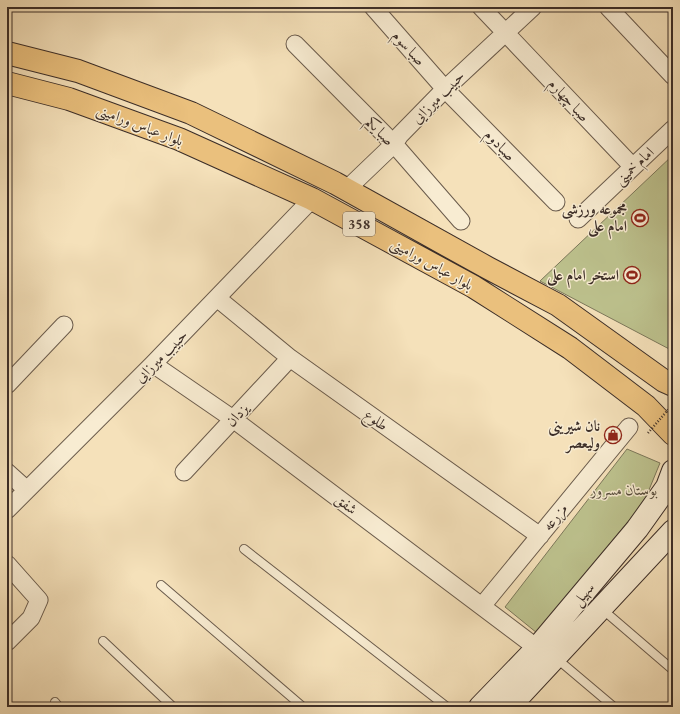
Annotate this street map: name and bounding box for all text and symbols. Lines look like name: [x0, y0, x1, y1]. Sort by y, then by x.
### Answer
street label: صبا سوم: [386, 26, 430, 72]
street label: حبیب میرزایی: [407, 66, 469, 128]
street label: صبا چهارم: [542, 74, 594, 128]
street label: بلوار عباس ورامینی: [93, 99, 186, 152]
street label: صبا یکم: [358, 112, 399, 153]
street label: صبادوم: [478, 125, 520, 167]
street label: امام خمینی: [610, 142, 660, 192]
place label: مجموعه ورزشی امام علی: [562, 199, 627, 239]
sports icon: مجموعه ورزشی امام علی: [630, 208, 650, 228]
road number: 358: [343, 212, 375, 236]
street label: بلوار عباس ورامینی: [387, 233, 477, 296]
place label: استخر امام علی: [546, 265, 619, 288]
sports icon: استخر امام علی: [622, 265, 642, 285]
street label: حبیب میرزایی: [130, 325, 192, 387]
street label: یزدان: [221, 398, 253, 431]
street label: طلوع: [358, 405, 392, 438]
place label: نان شیرینی ولیعصر: [548, 416, 600, 454]
shop icon: نان شیرینی ولیعصر: [603, 425, 623, 445]
park label: بوستان مسرور: [589, 480, 658, 500]
street label: شفق: [331, 489, 361, 518]
street label: مزرعه: [538, 499, 573, 536]
street label: سهیل: [567, 578, 600, 611]

